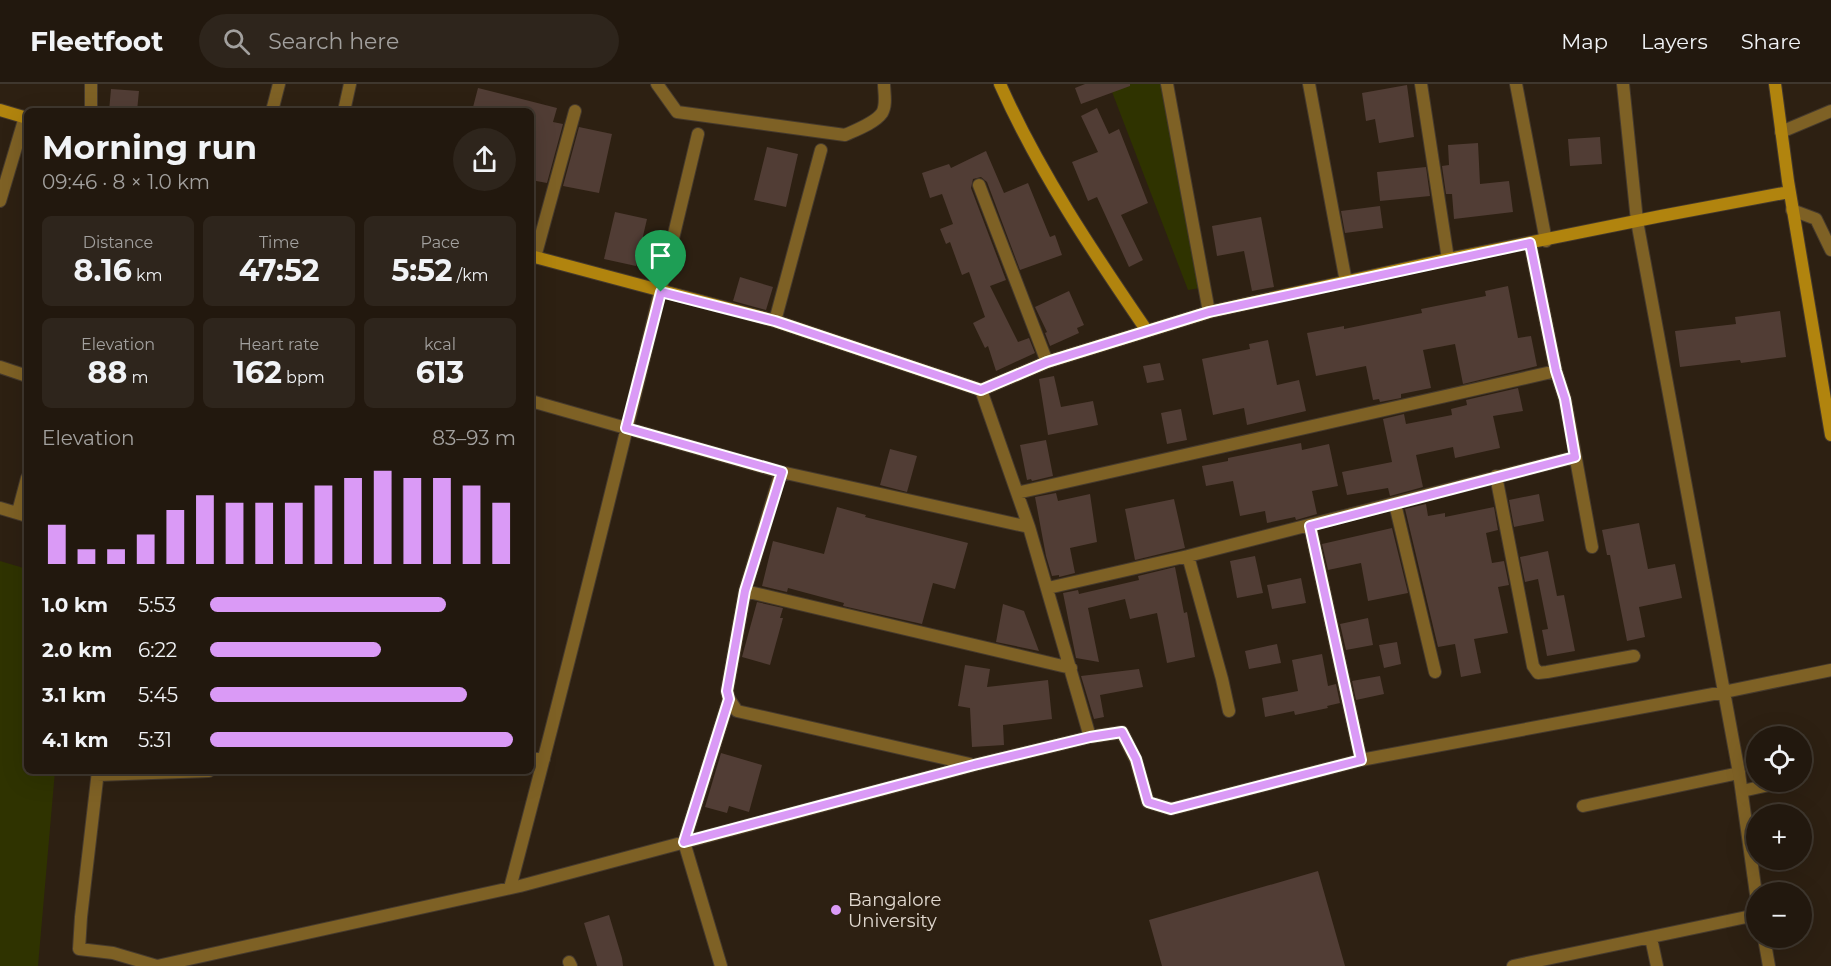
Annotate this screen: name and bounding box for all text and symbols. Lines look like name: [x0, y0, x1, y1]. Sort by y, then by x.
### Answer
search box: [199, 14, 619, 68]
text: Fleetfoot: [30, 24, 163, 58]
icon: search: [220, 25, 253, 58]
text: Search here: [268, 28, 399, 55]
text: Map: [1561, 29, 1608, 54]
text: Layers: [1641, 29, 1708, 54]
text: Share: [1741, 29, 1801, 54]
text: Morning run: [42, 127, 257, 167]
button: share: [453, 128, 516, 191]
text: 09:46 · 8 × 1.0 km: [42, 170, 210, 194]
pin: [635, 230, 686, 292]
text: Distance: [83, 233, 153, 252]
text: Time: [259, 233, 299, 252]
text: Pace: [420, 233, 460, 252]
icon: arrive: [644, 239, 677, 272]
text: 8.16: [74, 252, 132, 289]
text: 47:52: [239, 252, 319, 289]
text: 5:52: [391, 252, 453, 289]
text: km: [132, 266, 162, 285]
text: /km: [453, 266, 489, 285]
text: Elevation: [81, 335, 155, 354]
text: Heart rate: [239, 335, 319, 354]
text: kcal: [424, 335, 456, 354]
text: 88: [88, 354, 127, 391]
text: 162: [233, 354, 282, 391]
text: 613: [416, 354, 464, 391]
text: m: [127, 368, 148, 387]
text: bpm: [282, 368, 325, 387]
text: Elevation: [42, 426, 134, 450]
text: 83–93 m: [432, 426, 516, 450]
text: 1.0 km: [42, 593, 108, 617]
text: 5:53: [138, 593, 176, 617]
text: 2.0 km: [42, 638, 112, 662]
text: 6:22: [138, 638, 177, 662]
text: 3.1 km: [42, 683, 106, 707]
text: 5:45: [138, 683, 178, 707]
map controls: [1746, 726, 1812, 948]
button: locate: [1746, 726, 1812, 792]
text: 4.1 km: [42, 728, 109, 752]
text: 5:31: [138, 728, 172, 752]
button: +: [1746, 804, 1812, 870]
button: −: [1746, 882, 1812, 948]
place label: Bangalore University: [848, 889, 941, 932]
marker: Bangalore University: [829, 903, 843, 917]

